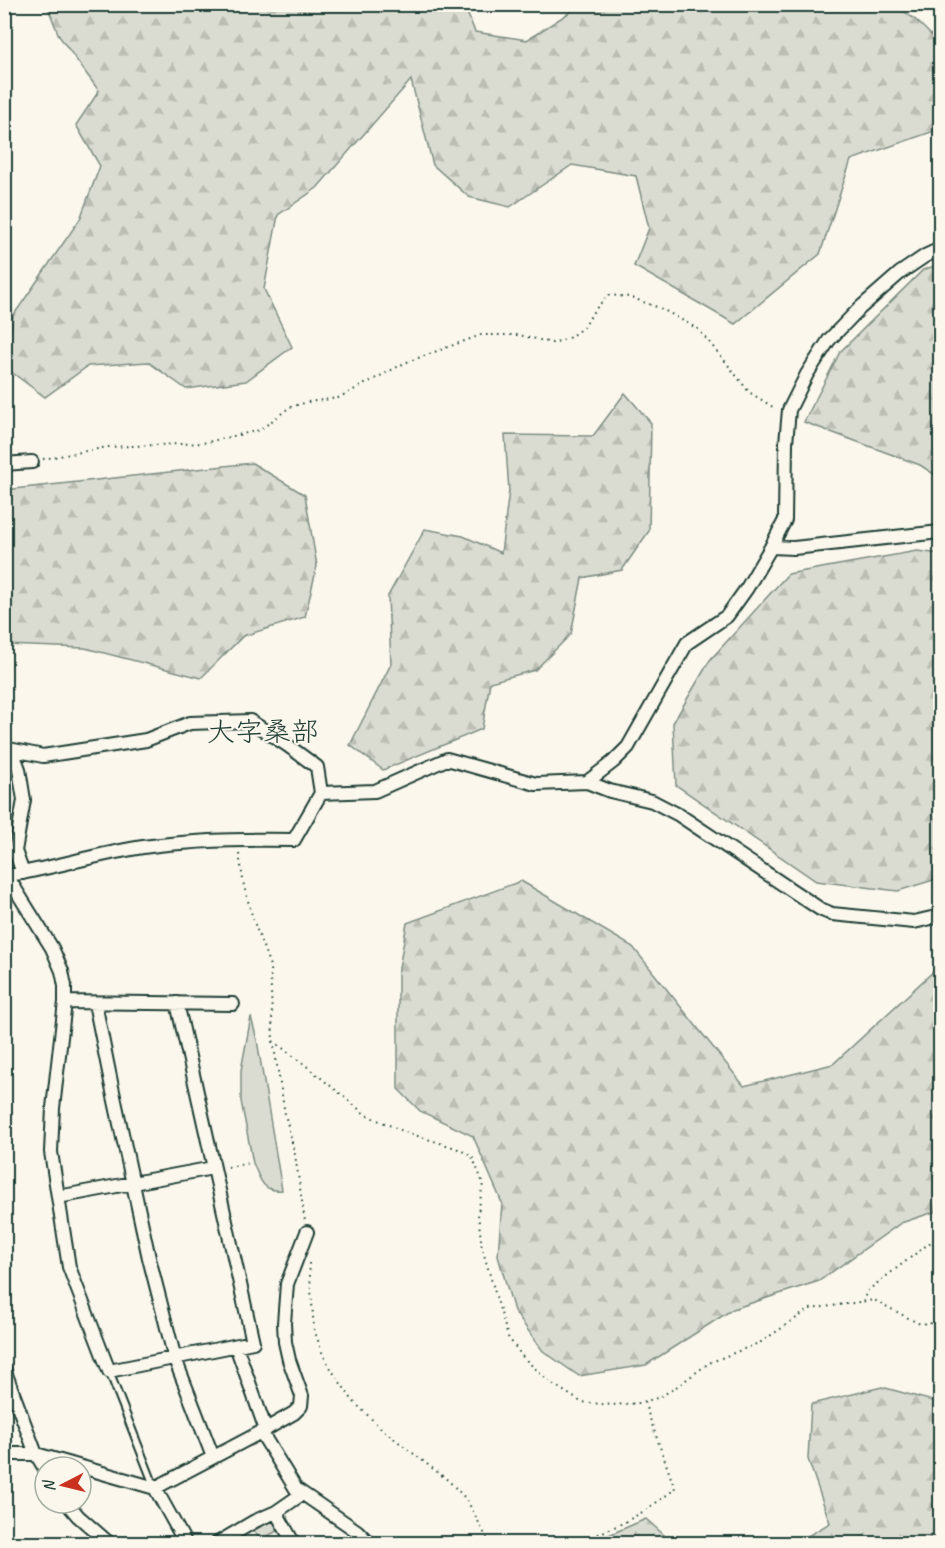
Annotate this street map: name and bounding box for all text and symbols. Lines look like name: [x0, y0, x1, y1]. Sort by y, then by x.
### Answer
district label: 大字桑部: [207, 714, 319, 749]
north arrow: [33, 1455, 93, 1515]
text: N: [38, 1478, 60, 1493]

